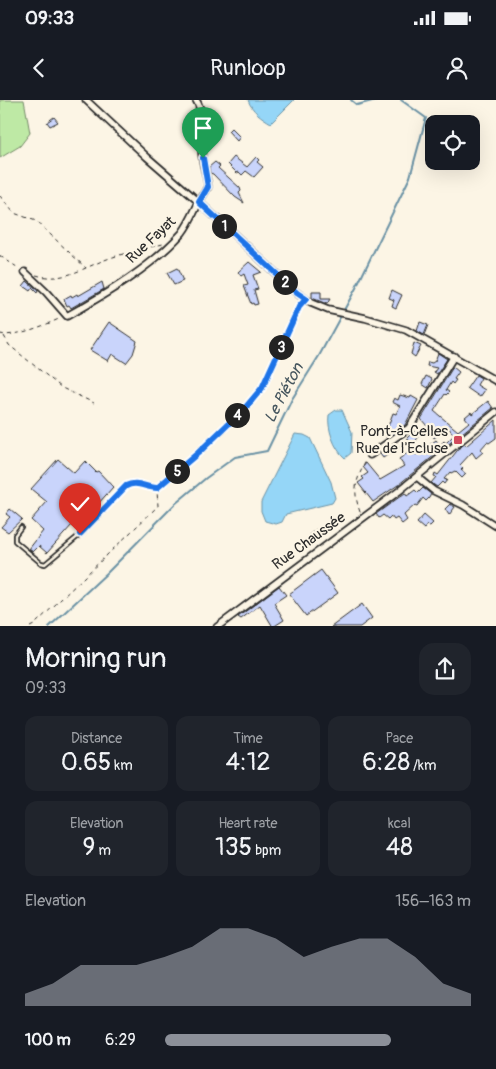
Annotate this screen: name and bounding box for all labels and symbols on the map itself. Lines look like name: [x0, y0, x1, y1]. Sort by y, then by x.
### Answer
pin: [182, 107, 224, 158]
street label: Rue Fayat: [122, 212, 180, 268]
pin: 1: [212, 214, 236, 238]
pin: 2: [272, 270, 298, 294]
pin: 3: [268, 334, 294, 360]
water label: Le Piéton: [260, 359, 308, 426]
pin: 4: [224, 402, 250, 428]
place label: Pont-à-Celles Rue de l'Ecluse: [356, 422, 449, 458]
marker: Pont-à-Celles Rue de l'Ecluse: [452, 434, 464, 446]
pin: 5: [164, 458, 190, 484]
pin: [59, 483, 101, 534]
street label: Rue Chaussée: [269, 508, 350, 574]

